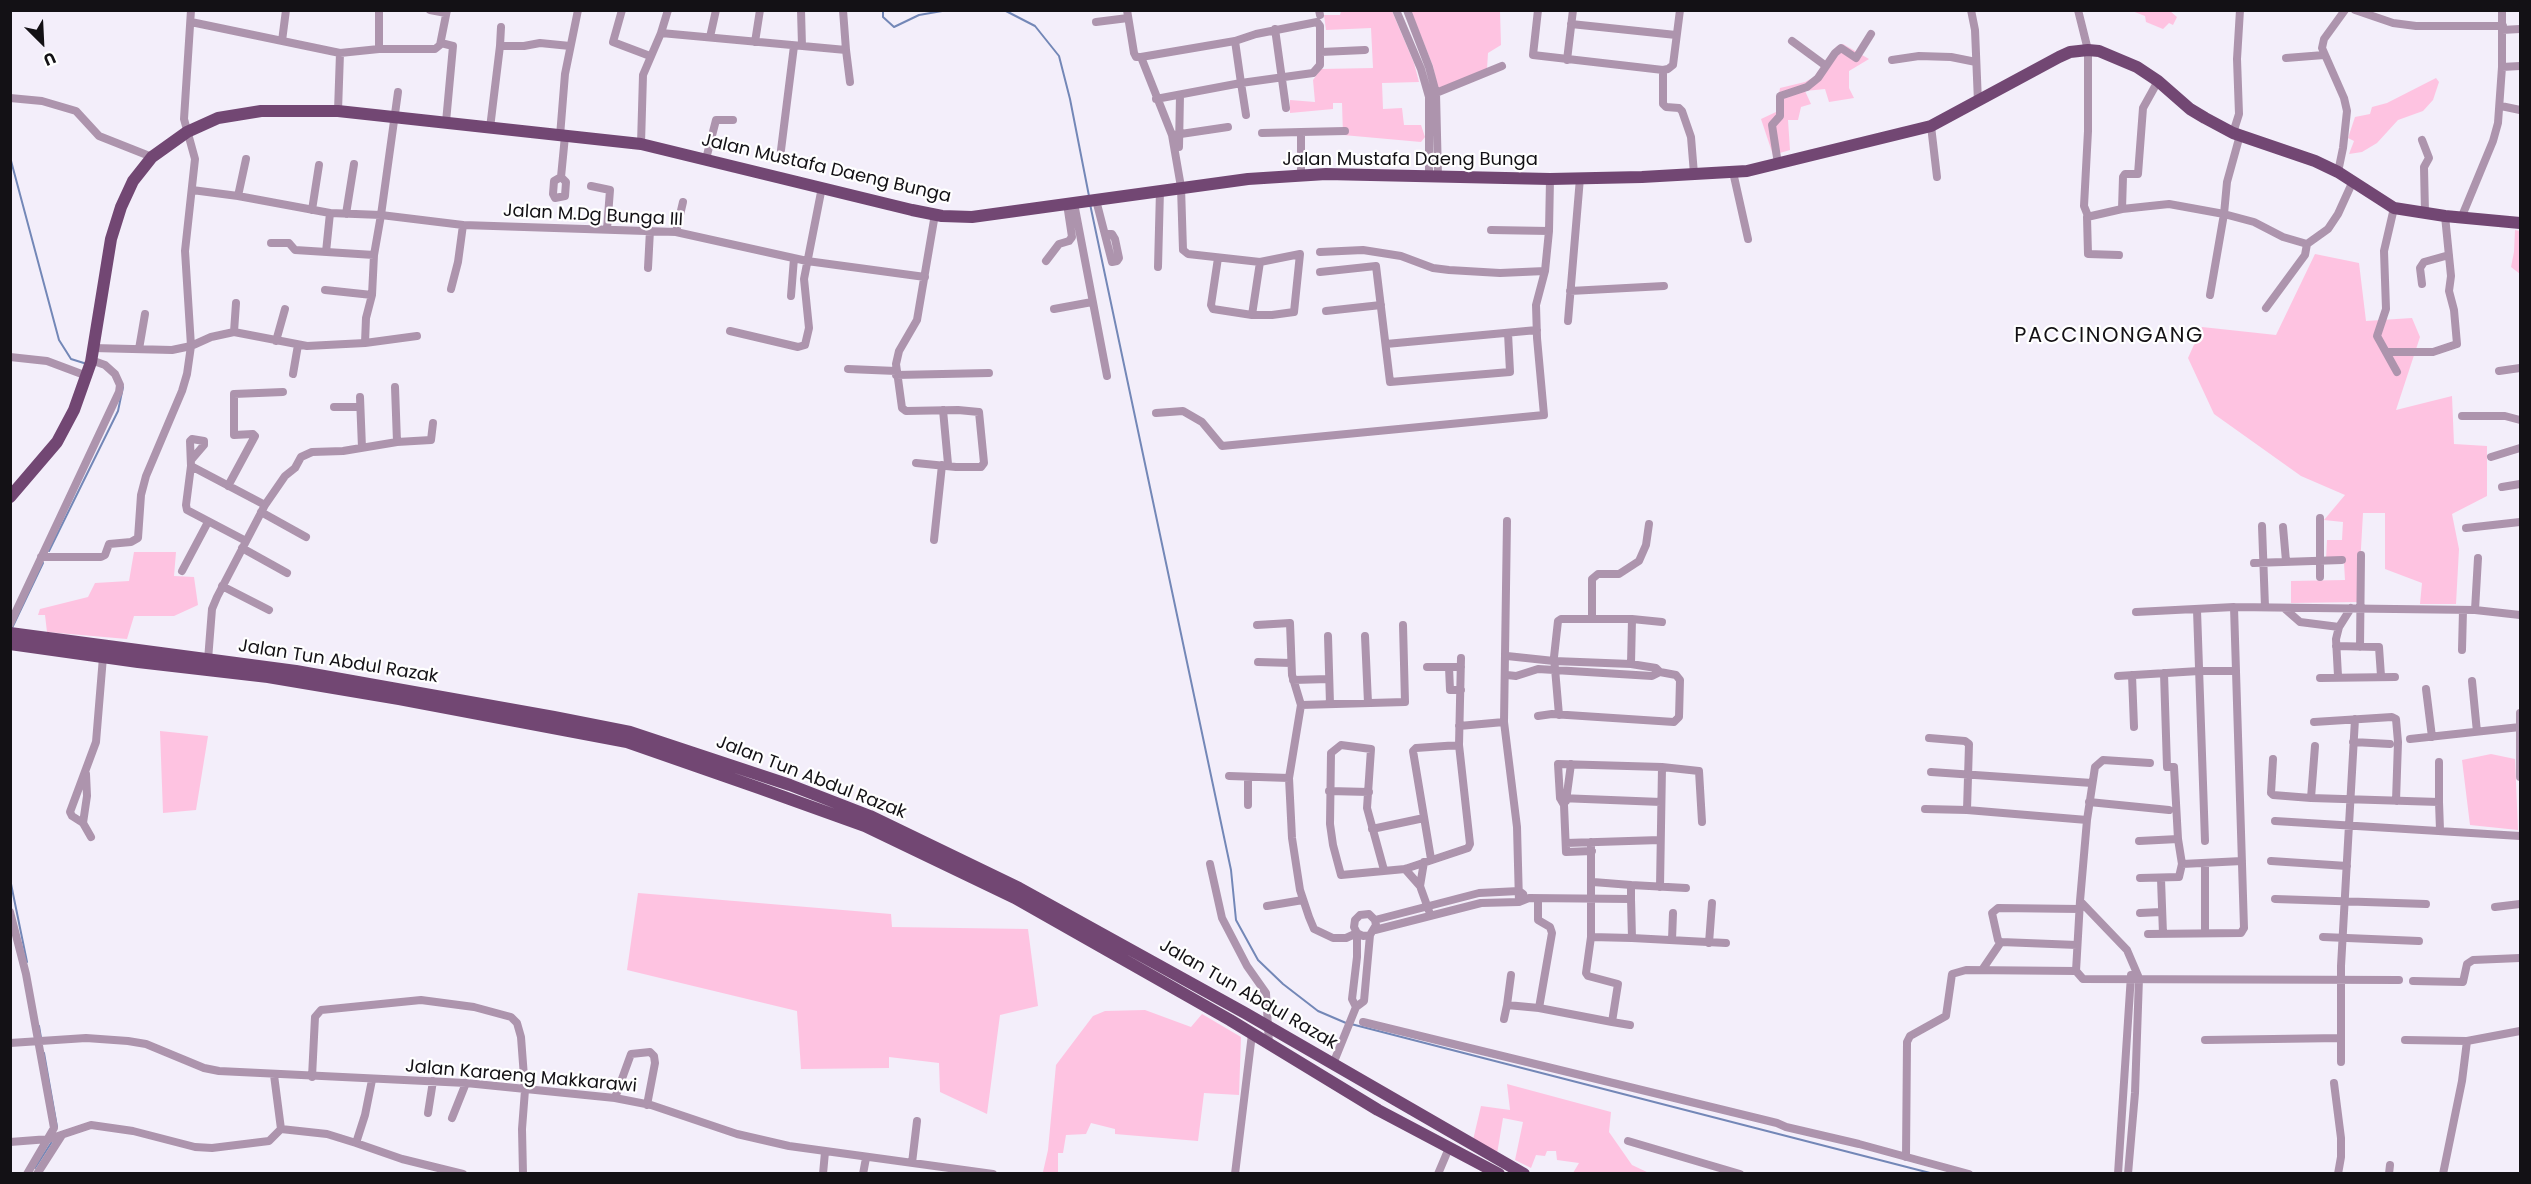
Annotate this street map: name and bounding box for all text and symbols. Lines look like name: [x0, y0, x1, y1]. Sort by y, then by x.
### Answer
north arrow: [12, 12, 72, 72]
text: U: [40, 46, 59, 72]
street label: Jalan Mustafa Daeng Bunga: [699, 130, 953, 208]
street label: Jalan Mustafa Daeng Bunga: [1282, 149, 1538, 171]
street label: Jalan M.Dg Bunga III: [503, 201, 683, 231]
district label: PACCINONGANG: [2014, 324, 2204, 350]
street label: Jalan Tun Abdul Razak: [236, 636, 440, 688]
street label: Jalan Tun Abdul Razak: [713, 732, 909, 824]
street label: Jalan Tun Abdul Razak: [1155, 935, 1341, 1055]
street label: Jalan Karaeng Makkarawi: [404, 1056, 638, 1098]

